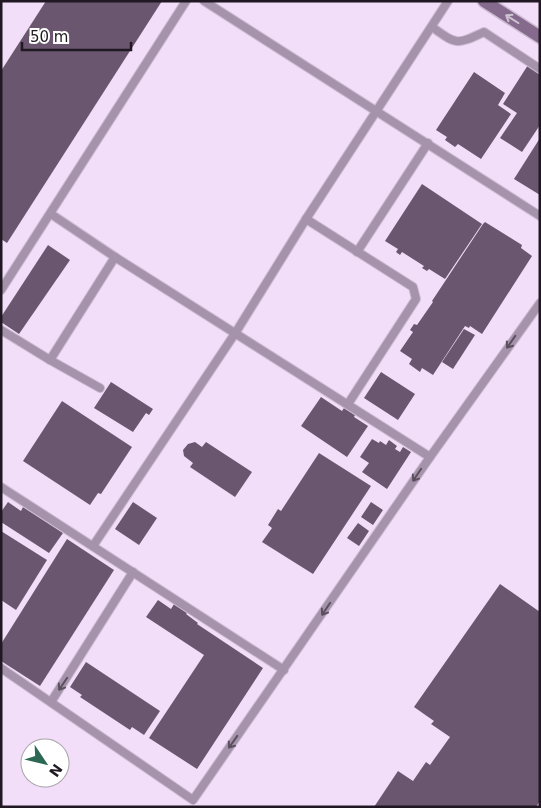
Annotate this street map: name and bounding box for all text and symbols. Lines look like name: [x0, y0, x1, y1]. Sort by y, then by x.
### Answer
one-way arrow: [505, 14, 519, 24]
scale bar: [22, 20, 131, 52]
text: 50 m: [30, 28, 68, 46]
one-way arrow: [506, 335, 517, 348]
one-way arrow: [412, 468, 423, 482]
one-way arrow: [321, 602, 331, 616]
one-way arrow: [58, 677, 69, 691]
one-way arrow: [228, 735, 238, 749]
north arrow: [20, 738, 70, 788]
text: N: [46, 761, 66, 780]

